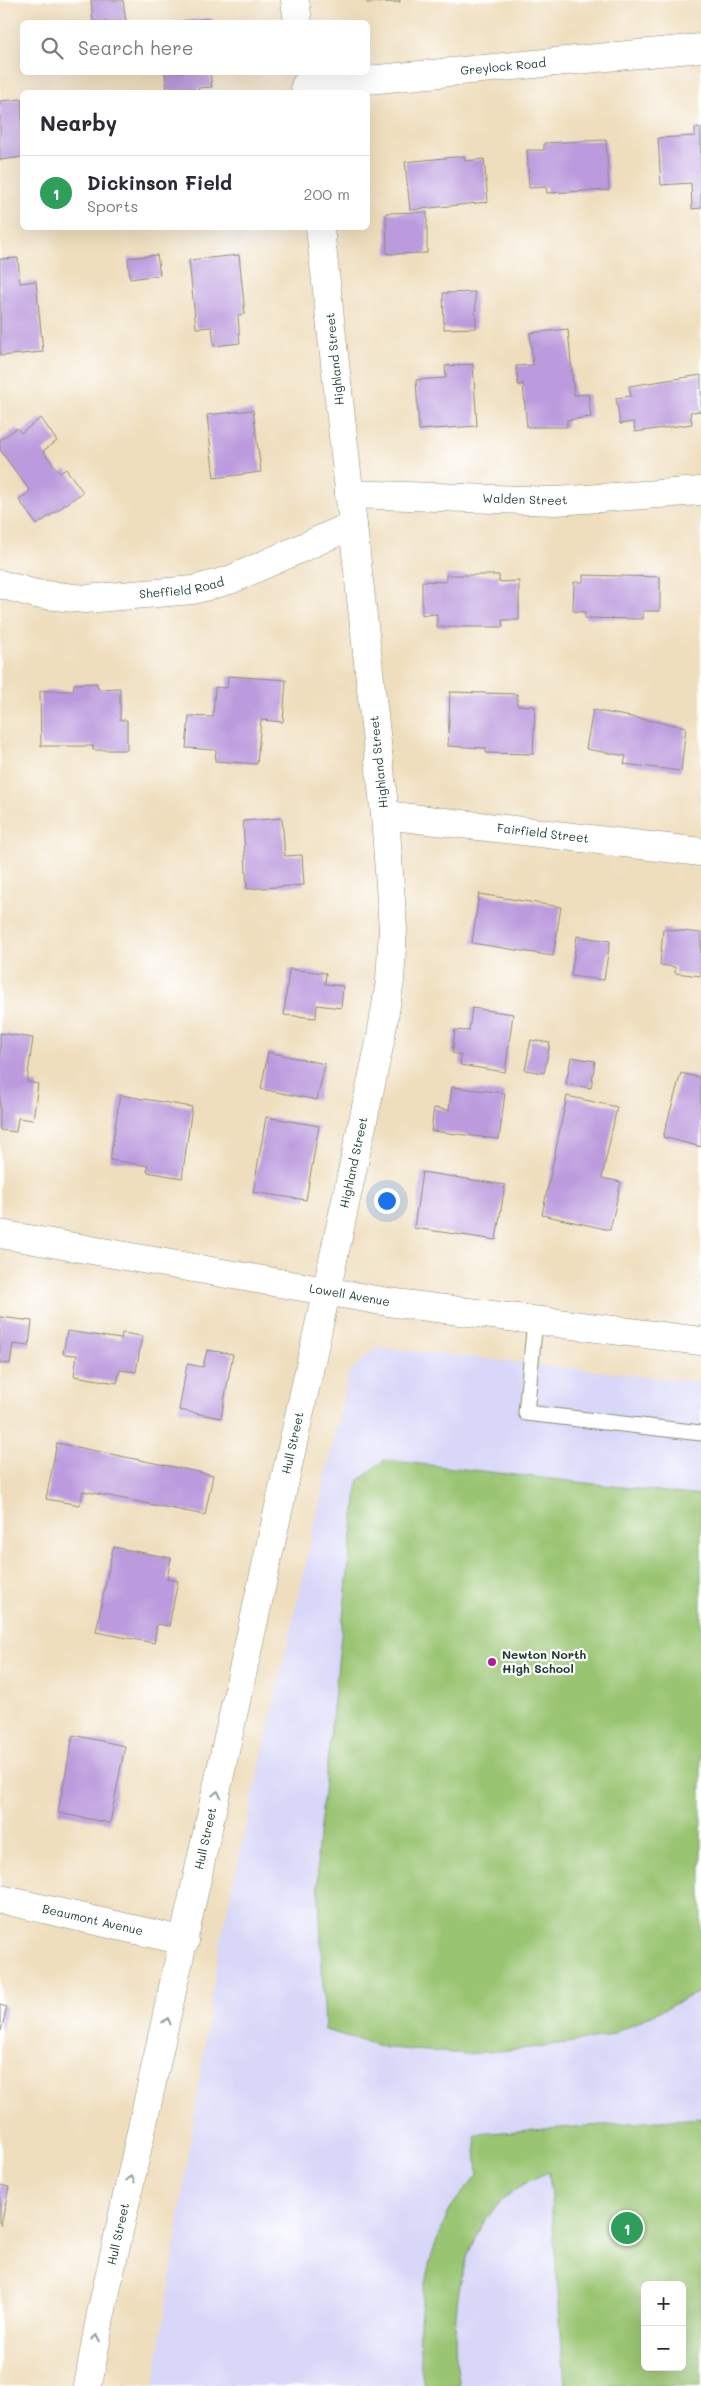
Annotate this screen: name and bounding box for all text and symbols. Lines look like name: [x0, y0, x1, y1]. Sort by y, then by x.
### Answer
search box: [20, 20, 370, 75]
icon: search: [38, 34, 66, 62]
text: Search here: [78, 35, 194, 60]
street label: Greylock Road: [459, 54, 547, 78]
text: Nearby: [40, 109, 117, 136]
text: Dickinson Field: [87, 170, 232, 195]
text: 1: [52, 183, 60, 204]
text: 200 m: [303, 183, 350, 204]
text: Sports: [87, 195, 138, 216]
street label: Highland Street: [321, 312, 347, 406]
street label: Walden Street: [482, 490, 568, 508]
street label: Sheffield Road: [139, 573, 226, 601]
street label: Highland Street: [365, 715, 391, 809]
street label: Fairfield Street: [496, 819, 590, 846]
street label: Highland Street: [335, 1115, 371, 1209]
your location: [374, 1188, 400, 1214]
street label: Lowell Avenue: [308, 1279, 391, 1309]
street label: Hull Street: [277, 1410, 307, 1475]
place label: Newton North High School: [502, 1646, 586, 1676]
marker: Newton North High School: [486, 1656, 498, 1668]
one-way arrow: [211, 1789, 222, 1798]
street label: Hull Street: [190, 1806, 219, 1871]
street label: Beaumont Avenue: [41, 1900, 145, 1938]
one-way arrow: [161, 2016, 172, 2025]
one-way arrow: [125, 2175, 136, 2184]
street label: Hull Street: [103, 2201, 132, 2266]
pin: 1: [611, 2209, 643, 2247]
map controls: [641, 2281, 686, 2371]
button: +: [641, 2281, 686, 2326]
button: −: [641, 2326, 686, 2371]
one-way arrow: [91, 2334, 101, 2342]

